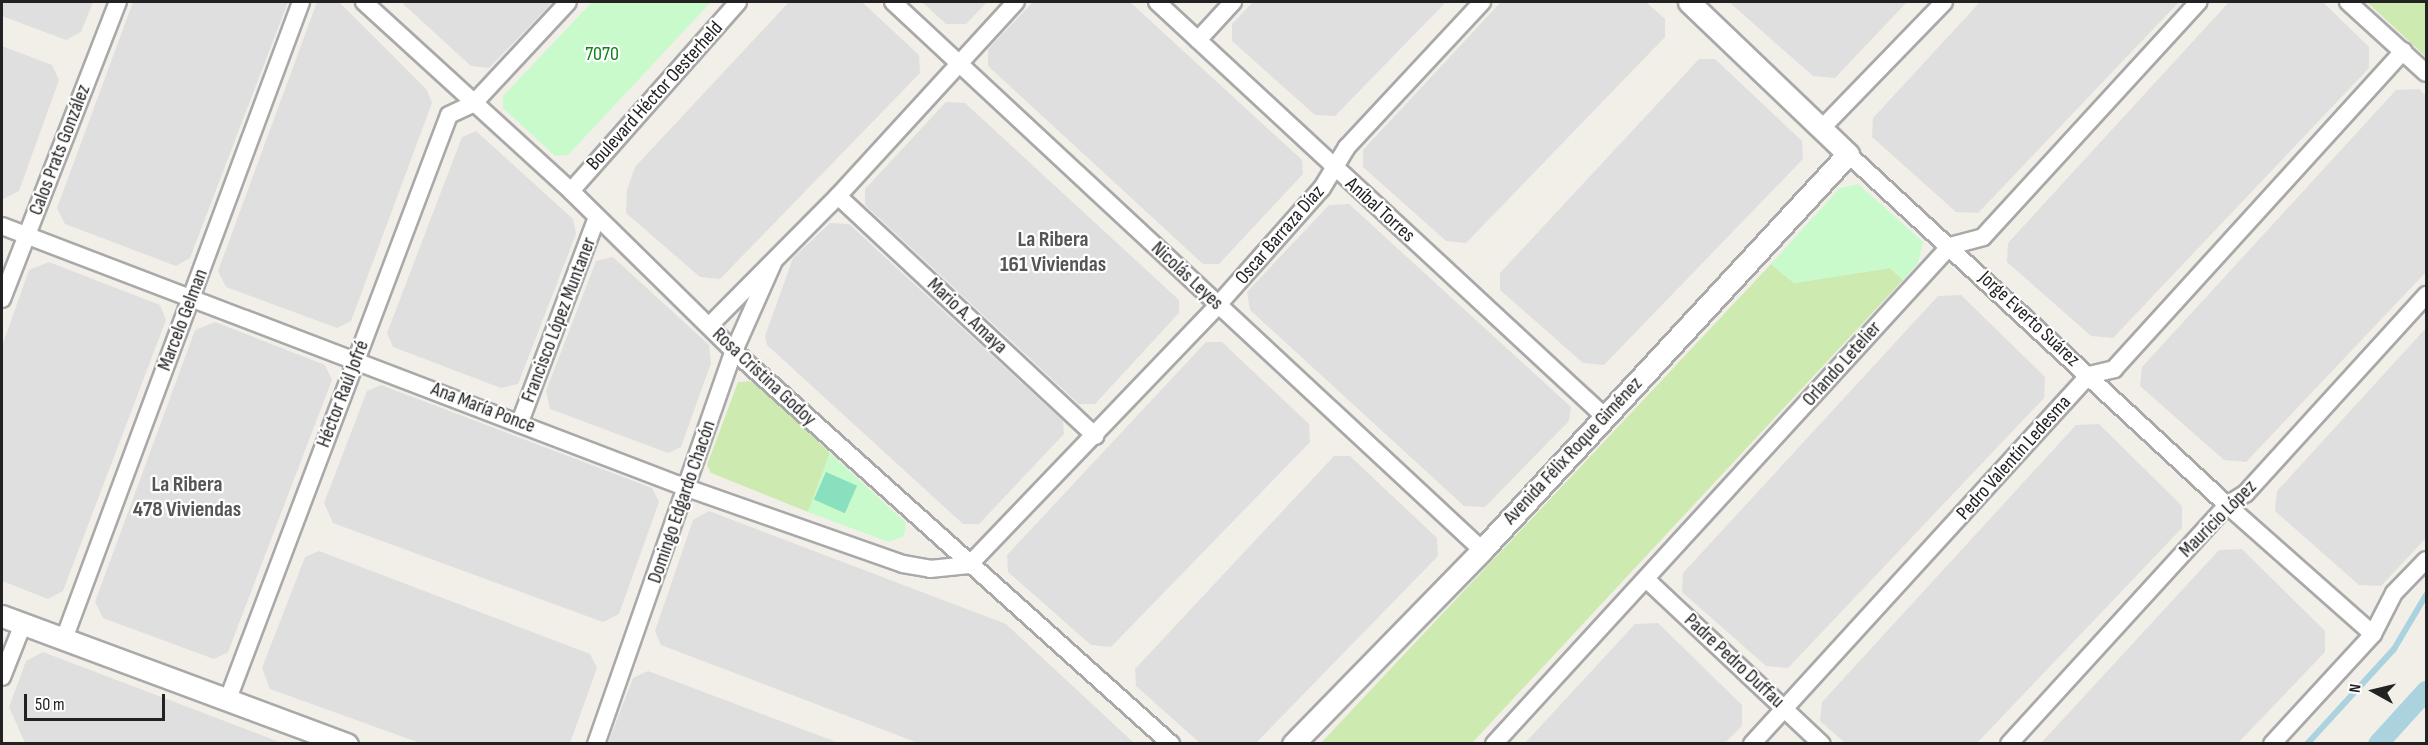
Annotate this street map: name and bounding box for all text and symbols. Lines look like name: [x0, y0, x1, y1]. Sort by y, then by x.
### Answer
street label: Boulevard Héctor Oesterheld: [582, 17, 728, 175]
park label: 7070: [585, 42, 619, 66]
street label: Calos Prats González: [24, 81, 96, 219]
street label: Aníbal Torres: [1340, 172, 1420, 248]
street label: Oscar Barraza Díaz: [1230, 181, 1330, 289]
district label: La Ribera 161 Viviendas: [1000, 226, 1106, 278]
street label: Francisco López Muntaner: [516, 234, 602, 406]
street label: Nicolás Leyes: [1146, 237, 1228, 315]
street label: Marcelo Gelman: [153, 266, 213, 374]
street label: Jorge Everto Suárez: [1974, 266, 2084, 372]
street label: Mario A. Amaya: [922, 273, 1012, 359]
street label: Orlando Letelier: [1798, 317, 1886, 411]
street label: Rosa Cristina Godoy: [707, 323, 821, 431]
street label: Héctor Raúl Jofré: [312, 337, 374, 451]
street label: Avenida Félix Roque Giménez: [1498, 372, 1648, 530]
street label: Ana María Ponce: [428, 377, 538, 439]
street label: Pedro Valentín Ledesma: [1952, 391, 2076, 525]
street label: Domingo Edgardo Chacón: [643, 417, 721, 587]
district label: La Ribera 478 Viviendas: [133, 471, 241, 522]
street label: Mauricio López: [2174, 475, 2262, 563]
street label: Padre Pedro Duffau: [1679, 609, 1789, 713]
north arrow: [2344, 661, 2404, 721]
scale bar: [27, 682, 168, 720]
text: N: [2346, 683, 2366, 694]
text: 50 m: [35, 694, 65, 715]

